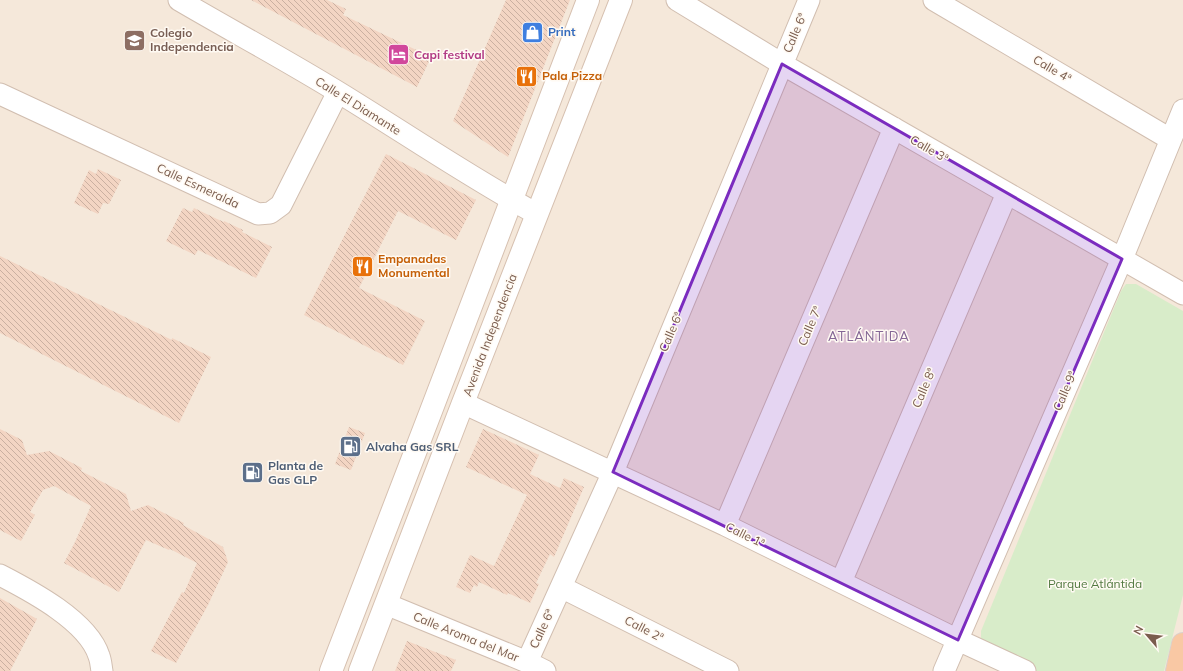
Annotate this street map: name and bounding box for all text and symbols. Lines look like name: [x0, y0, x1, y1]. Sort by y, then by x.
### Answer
street label: Calle 6ª: [779, 11, 810, 55]
shop icon: Print: [519, 19, 545, 45]
place label: Print: [548, 24, 576, 39]
place label: Colegio Independencia: [150, 25, 234, 54]
school or university icon: Colegio Independencia: [121, 27, 147, 53]
hotel icon: Capi festival: [386, 42, 412, 68]
place label: Capi festival: [414, 47, 485, 62]
street label: Calle 4ª: [1030, 52, 1074, 86]
restaurant icon: Pala Pizza: [514, 63, 540, 89]
place label: Pala Pizza: [542, 68, 602, 83]
street label: Calle El Diamante: [313, 73, 404, 138]
street label: Calle 3ª: [907, 132, 951, 166]
street label: Calle Esmeralda: [155, 160, 242, 211]
place label: Empanadas Monumental: [378, 251, 450, 280]
restaurant icon: Empanadas Monumental: [350, 253, 376, 279]
street label: Avenida Independencia: [459, 271, 520, 398]
street label: Calle 7ª: [794, 304, 825, 348]
street label: Calle 6ª: [655, 310, 686, 354]
district label: ATLÁNTIDA: [828, 328, 910, 344]
street label: Calle 8ª: [908, 366, 939, 410]
street label: Calle 9ª: [1049, 369, 1080, 413]
fuel station icon: Alvaha Gas SRL: [338, 434, 364, 460]
place label: Alvaha Gas SRL: [366, 439, 459, 454]
place label: Planta de Gas GLP: [268, 458, 324, 487]
fuel station icon: Planta de Gas GLP: [240, 460, 266, 486]
street label: Calle 1ª: [723, 519, 767, 550]
park label: Parque Atlántida: [1048, 576, 1142, 591]
street label: Calle 6ª: [526, 607, 557, 651]
street label: Calle Aroma del Mar: [411, 608, 522, 665]
street label: Calle 2ª: [622, 612, 666, 645]
north arrow: [1127, 615, 1167, 655]
text: N: [1130, 623, 1146, 637]

